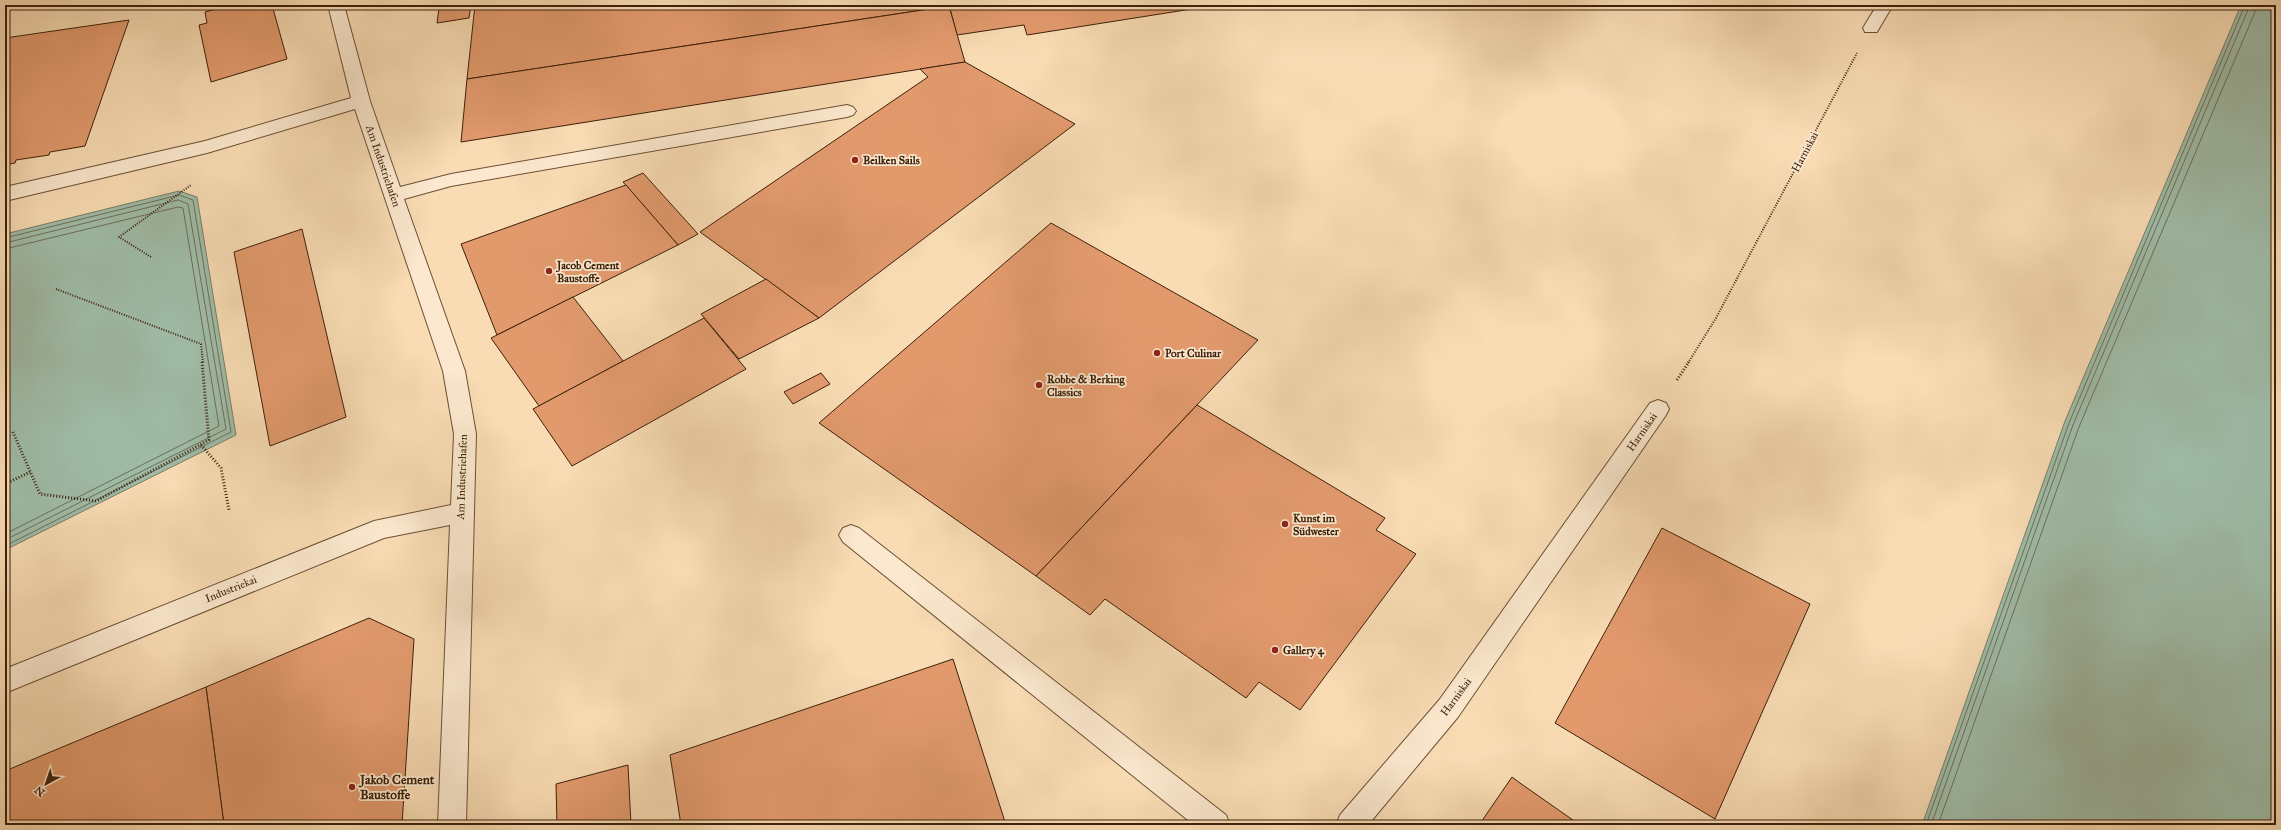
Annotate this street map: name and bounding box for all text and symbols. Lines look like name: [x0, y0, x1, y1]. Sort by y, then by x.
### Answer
street label: Am Industriehafen: [363, 123, 403, 209]
street label: Harniskai: [1789, 130, 1821, 174]
place label: Beilken Sails: [863, 154, 920, 167]
marker: Beilken Sails: [850, 155, 860, 165]
place label: Jacob Cement Baustoffe: [555, 259, 620, 285]
marker: Jacob Cement Baustoffe: [544, 266, 554, 276]
place label: Port Culinar: [1165, 347, 1222, 360]
marker: Port Culinar: [1152, 348, 1162, 358]
place label: Robbe & Berking Classics: [1047, 373, 1126, 399]
marker: Robbe & Berking Classics: [1034, 380, 1044, 390]
street label: Harniskai: [1624, 410, 1660, 454]
street label: Am Industriehafen: [454, 434, 470, 521]
place label: Kunst im Südwester: [1293, 512, 1340, 538]
marker: Kunst im Südwester: [1280, 519, 1290, 529]
street label: Industriekai: [203, 573, 259, 605]
place label: Gallery 4: [1283, 644, 1325, 658]
marker: Gallery 4: [1270, 645, 1280, 655]
street label: Harniskai: [1438, 675, 1474, 719]
north arrow: [26, 764, 66, 804]
place label: Jakob Cement Baustoffe: [358, 772, 435, 803]
marker: Jakob Cement Baustoffe: [347, 782, 357, 792]
text: N: [32, 783, 48, 799]

